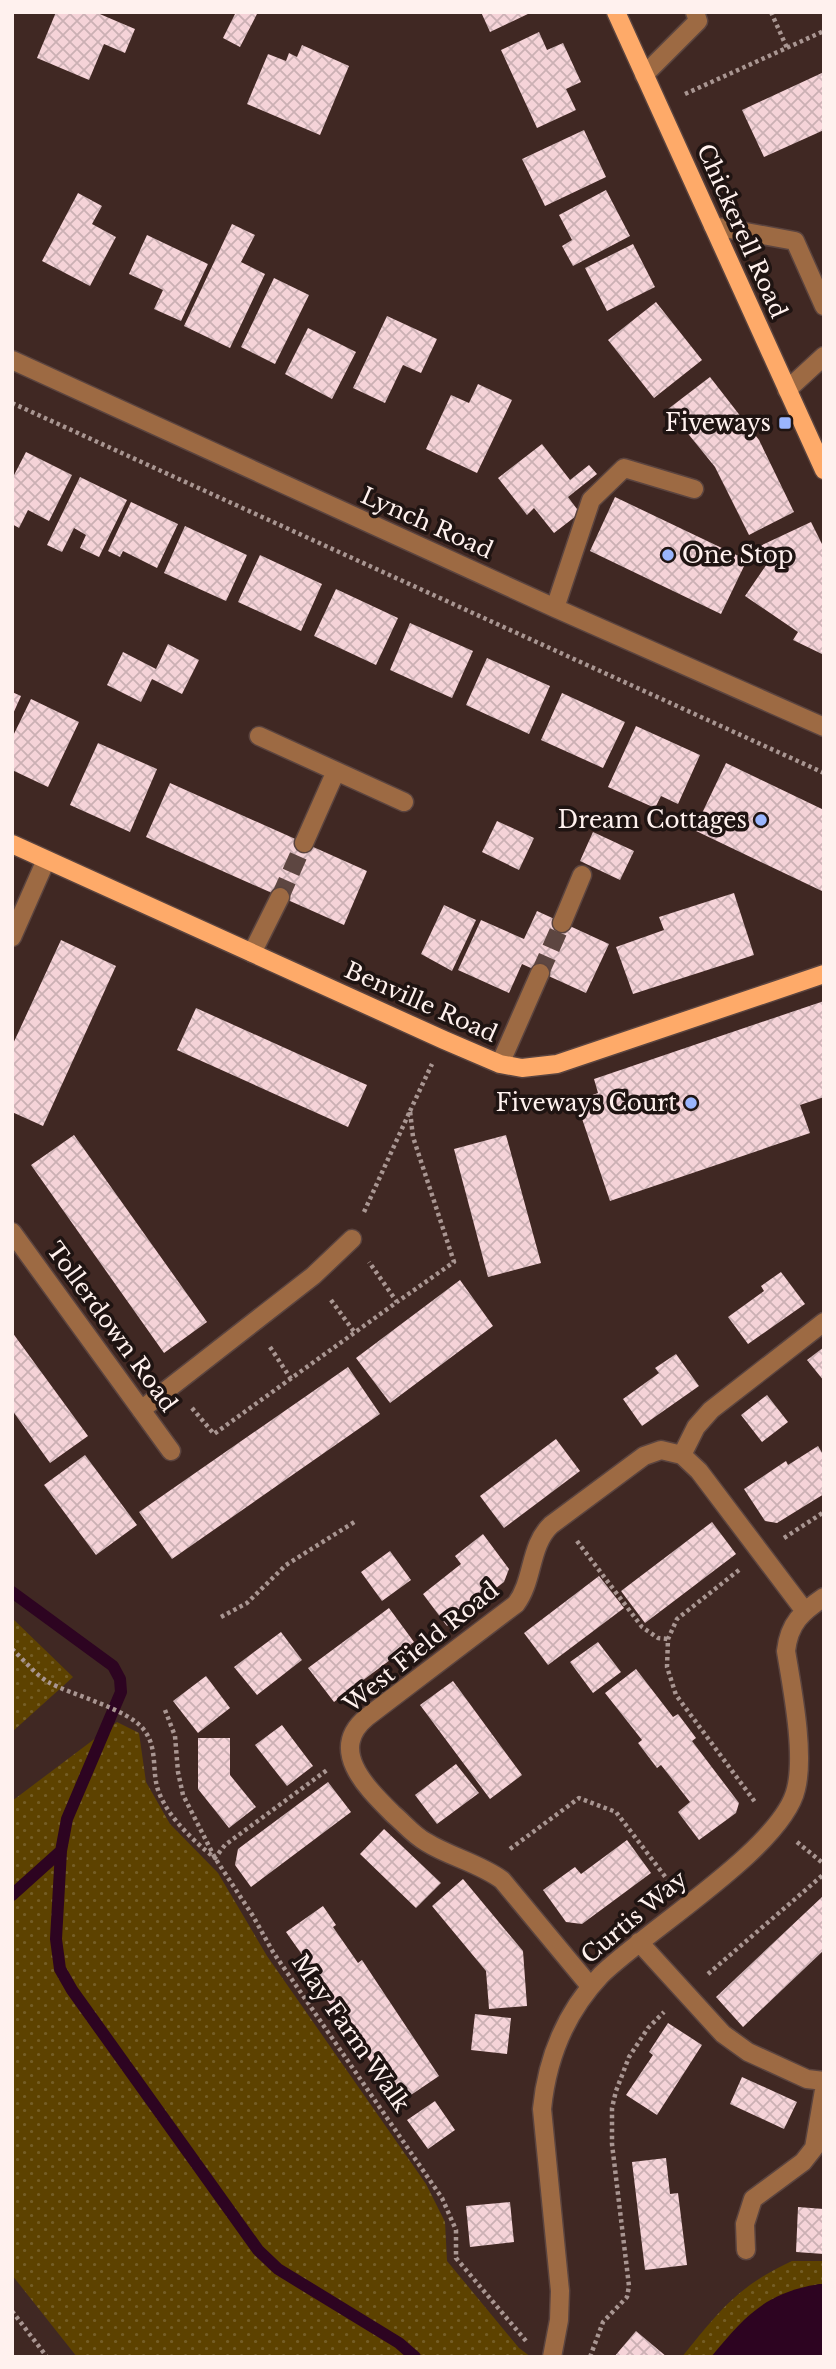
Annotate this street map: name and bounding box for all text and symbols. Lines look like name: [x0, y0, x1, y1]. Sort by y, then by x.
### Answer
street label: Chickerell Road: [691, 140, 793, 322]
place label: Fiveways: [665, 409, 771, 437]
marker: Fiveways: [777, 415, 793, 431]
street label: Lynch Road: [357, 481, 497, 565]
place label: One Stop: [682, 541, 793, 569]
marker: One Stop: [660, 547, 676, 563]
place label: Dream Cottages: [558, 806, 747, 834]
marker: Dream Cottages: [753, 812, 769, 828]
street label: Benville Road: [340, 956, 502, 1048]
place label: Fiveways Court: [496, 1089, 677, 1117]
marker: Fiveways Court: [683, 1095, 699, 1111]
street label: Tollerdown Road: [41, 1237, 183, 1417]
street label: West Field Road: [337, 1576, 504, 1719]
street label: Curtis Way: [575, 1864, 693, 1969]
street label: May Farm Walk: [286, 1949, 416, 2118]

